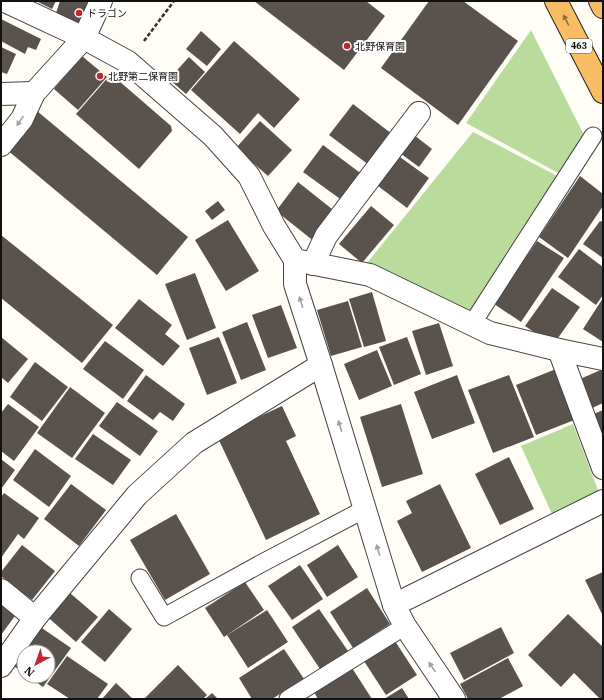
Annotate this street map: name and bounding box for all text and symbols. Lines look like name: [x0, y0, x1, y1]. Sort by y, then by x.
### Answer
place label: ドラゴン: [87, 7, 127, 20]
marker: ドラゴン: [74, 8, 84, 18]
one-way arrow: [562, 14, 569, 26]
road number: 463: [566, 39, 592, 53]
place label: 北野保育園: [355, 40, 405, 53]
marker: 北野保育園: [342, 41, 352, 51]
place label: 北野第二保育園: [108, 70, 178, 83]
marker: 北野第二保育園: [95, 71, 105, 81]
one-way arrow: [16, 115, 24, 126]
one-way arrow: [298, 295, 304, 307]
one-way arrow: [337, 419, 343, 431]
one-way arrow: [375, 544, 381, 556]
north arrow: [16, 644, 56, 684]
one-way arrow: [428, 662, 436, 672]
text: N: [21, 663, 37, 680]

